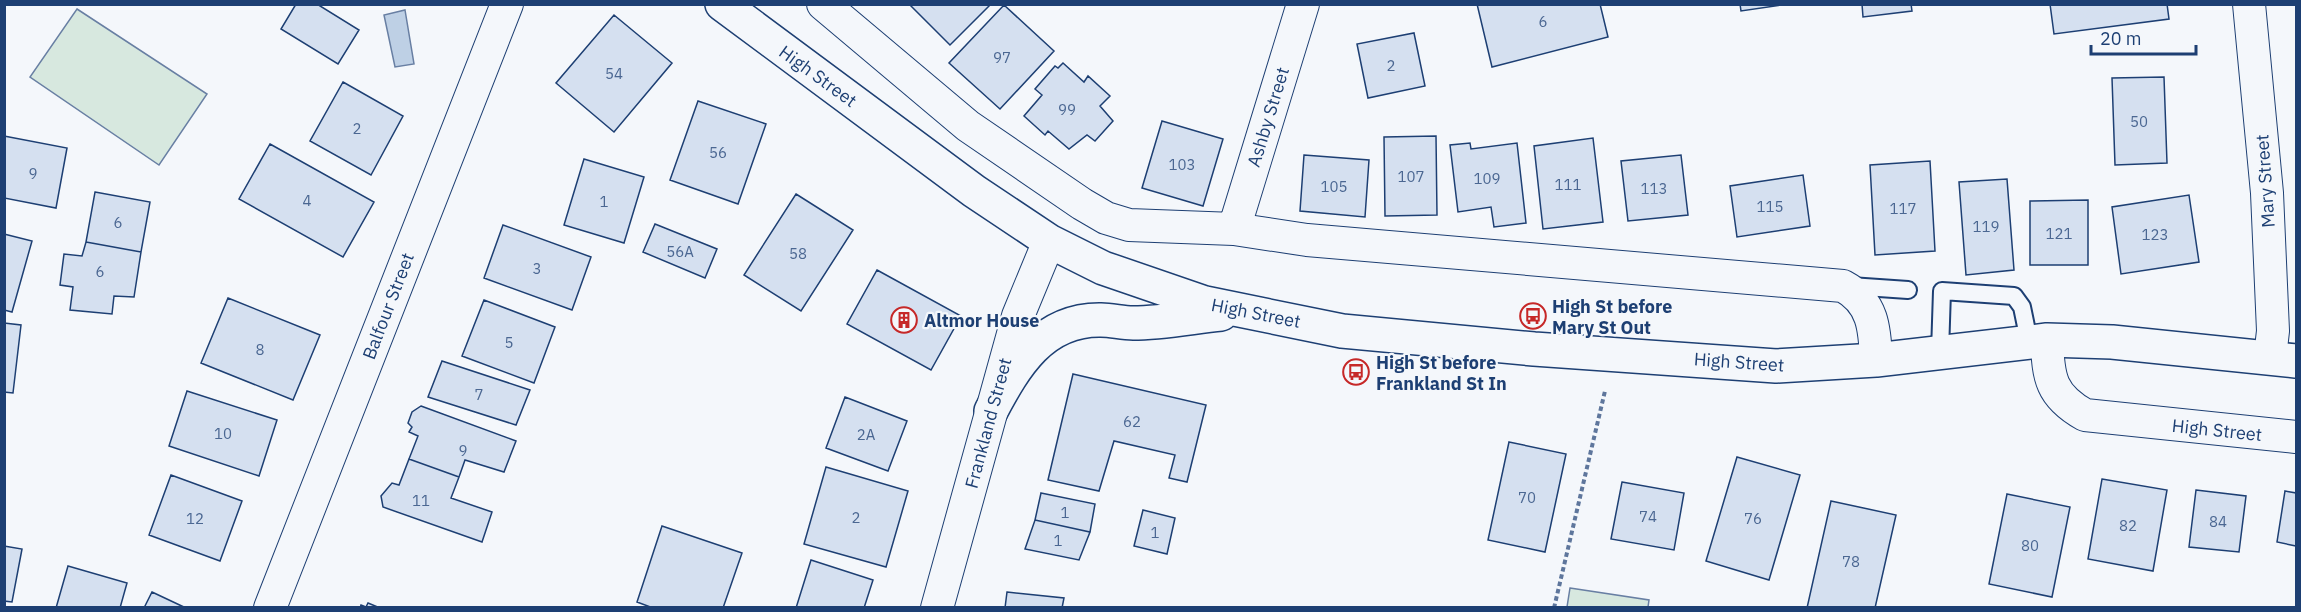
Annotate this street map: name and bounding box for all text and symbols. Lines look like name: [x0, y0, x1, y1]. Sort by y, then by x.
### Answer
house number: 6: [1538, 12, 1548, 31]
scale bar: [2091, 18, 2196, 56]
text: 20 m: [2100, 27, 2142, 50]
street label: High Street: [775, 40, 861, 112]
house number: 97: [993, 48, 1011, 67]
house number: 2: [1386, 56, 1396, 75]
house number: 54: [605, 64, 623, 83]
street label: Ashby Street: [1242, 64, 1294, 170]
house number: 99: [1058, 100, 1076, 119]
house number: 50: [2130, 112, 2148, 131]
house number: 2: [352, 119, 362, 138]
street label: Mary Street: [2250, 133, 2280, 229]
house number: 56: [709, 143, 727, 162]
house number: 103: [1168, 155, 1196, 174]
house number: 9: [28, 164, 38, 183]
house number: 107: [1397, 167, 1425, 186]
house number: 109: [1473, 169, 1501, 188]
house number: 111: [1554, 175, 1582, 194]
house number: 105: [1320, 177, 1348, 196]
house number: 113: [1640, 179, 1668, 198]
house number: 4: [302, 191, 312, 210]
house number: 1: [599, 192, 609, 211]
house number: 115: [1756, 197, 1784, 216]
house number: 117: [1889, 199, 1917, 218]
house number: 6: [113, 213, 123, 232]
house number: 119: [1972, 217, 2000, 236]
house number: 121: [2045, 224, 2073, 243]
house number: 123: [2141, 225, 2169, 244]
house number: 56A: [666, 242, 694, 261]
house number: 58: [789, 244, 807, 263]
street label: Balfour Street: [357, 249, 419, 363]
house number: 3: [532, 259, 542, 278]
house number: 6: [95, 262, 105, 281]
street label: High Street: [1209, 293, 1303, 333]
place label: High St before Mary St Out: [1552, 295, 1672, 339]
bus stop icon: High St before Mary St Out: [1518, 301, 1548, 331]
building icon: Altmor House: [889, 305, 919, 335]
place label: Altmor House: [924, 309, 1039, 332]
house number: 5: [504, 333, 514, 352]
house number: 8: [255, 340, 265, 359]
street label: High Street: [1693, 347, 1785, 377]
place label: High St before Frankland St In: [1376, 351, 1507, 395]
street label: Frankland Street: [960, 355, 1016, 491]
bus stop icon: High St before Frankland St In: [1341, 357, 1371, 387]
house number: 7: [474, 385, 484, 404]
house number: 62: [1123, 412, 1141, 431]
street label: High Street: [2171, 414, 2263, 446]
house number: 10: [214, 424, 232, 443]
house number: 2A: [857, 425, 876, 444]
house number: 9: [458, 441, 468, 460]
house number: 70: [1518, 488, 1536, 507]
house number: 11: [412, 491, 430, 510]
house number: 1: [1060, 503, 1070, 522]
house number: 74: [1639, 507, 1657, 526]
house number: 2: [851, 508, 861, 527]
house number: 12: [186, 509, 204, 528]
house number: 76: [1744, 509, 1762, 528]
house number: 84: [2209, 512, 2227, 531]
house number: 82: [2119, 516, 2137, 535]
house number: 1: [1150, 523, 1160, 542]
house number: 1: [1053, 531, 1063, 550]
house number: 80: [2021, 536, 2039, 555]
house number: 78: [1842, 552, 1860, 571]

